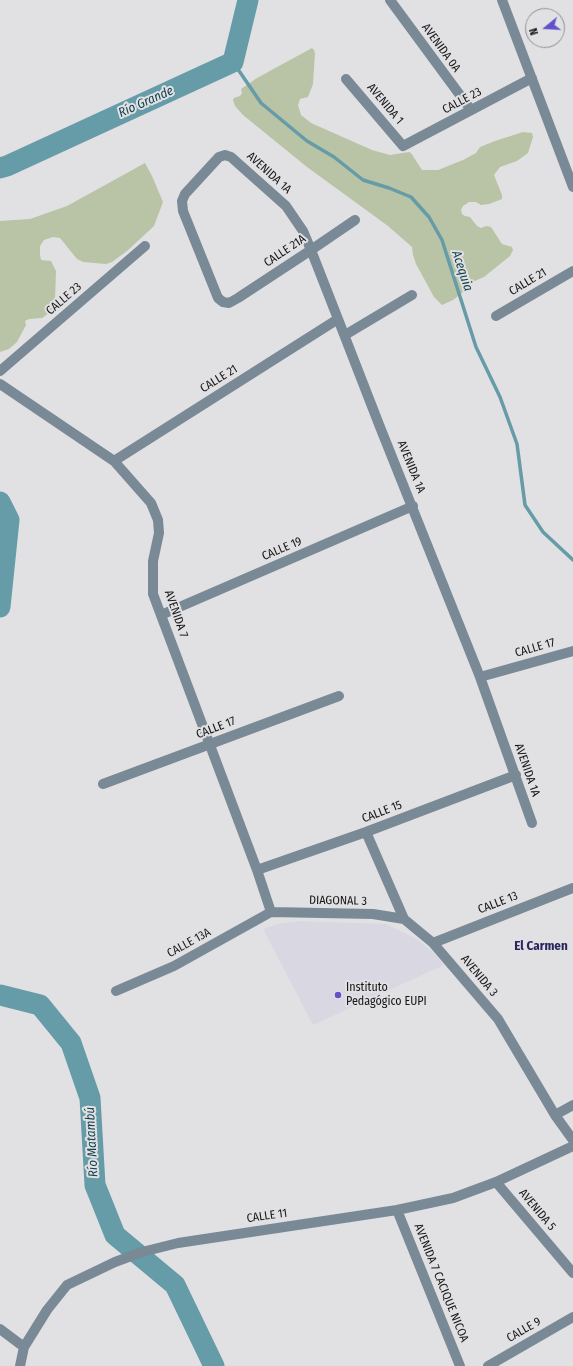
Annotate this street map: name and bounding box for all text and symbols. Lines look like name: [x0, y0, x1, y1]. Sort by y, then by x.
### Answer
north arrow: [525, 8, 565, 48]
street label: AVENIDA 0A: [418, 21, 464, 75]
text: N: [527, 26, 541, 37]
street label: AVENIDA 1: [364, 81, 406, 127]
water label: Río Grande: [116, 83, 176, 121]
street label: CALLE 23: [440, 85, 484, 117]
street label: AVENIDA 1A: [244, 149, 294, 197]
street label: CALLE 21A: [261, 232, 309, 270]
water label: Acequia: [448, 249, 476, 293]
street label: CALLE 21: [507, 265, 549, 299]
street label: CALLE 23: [43, 280, 85, 318]
street label: CALLE 21: [198, 362, 240, 396]
street label: AVENIDA 1A: [394, 439, 428, 495]
street label: CALLE 19: [260, 534, 304, 564]
street label: AVENIDA 7: [161, 588, 191, 640]
street label: CALLE 17: [513, 635, 557, 661]
street label: CALLE 17: [194, 714, 238, 742]
street label: AVENIDA 1A: [511, 742, 543, 798]
street label: CALLE 15: [360, 798, 404, 826]
street label: CALLE 13: [476, 889, 520, 917]
street label: DIAGONAL 3: [309, 893, 367, 909]
street label: CALLE 13A: [165, 925, 213, 961]
district label: El Carmen: [514, 938, 568, 954]
street label: AVENIDA 3: [458, 952, 500, 1000]
place label: Instituto Pedagógico EUPI: [346, 981, 427, 1009]
marker: Instituto Pedagógico EUPI: [333, 990, 343, 1000]
water label: Río Matambú: [82, 1106, 102, 1178]
street label: AVENIDA 5: [515, 1186, 559, 1234]
street label: CALLE 11: [246, 1206, 288, 1226]
street label: AVENIDA 7 CACIQUE NICOA: [411, 1222, 471, 1344]
street label: CALLE 9: [504, 1314, 544, 1346]

